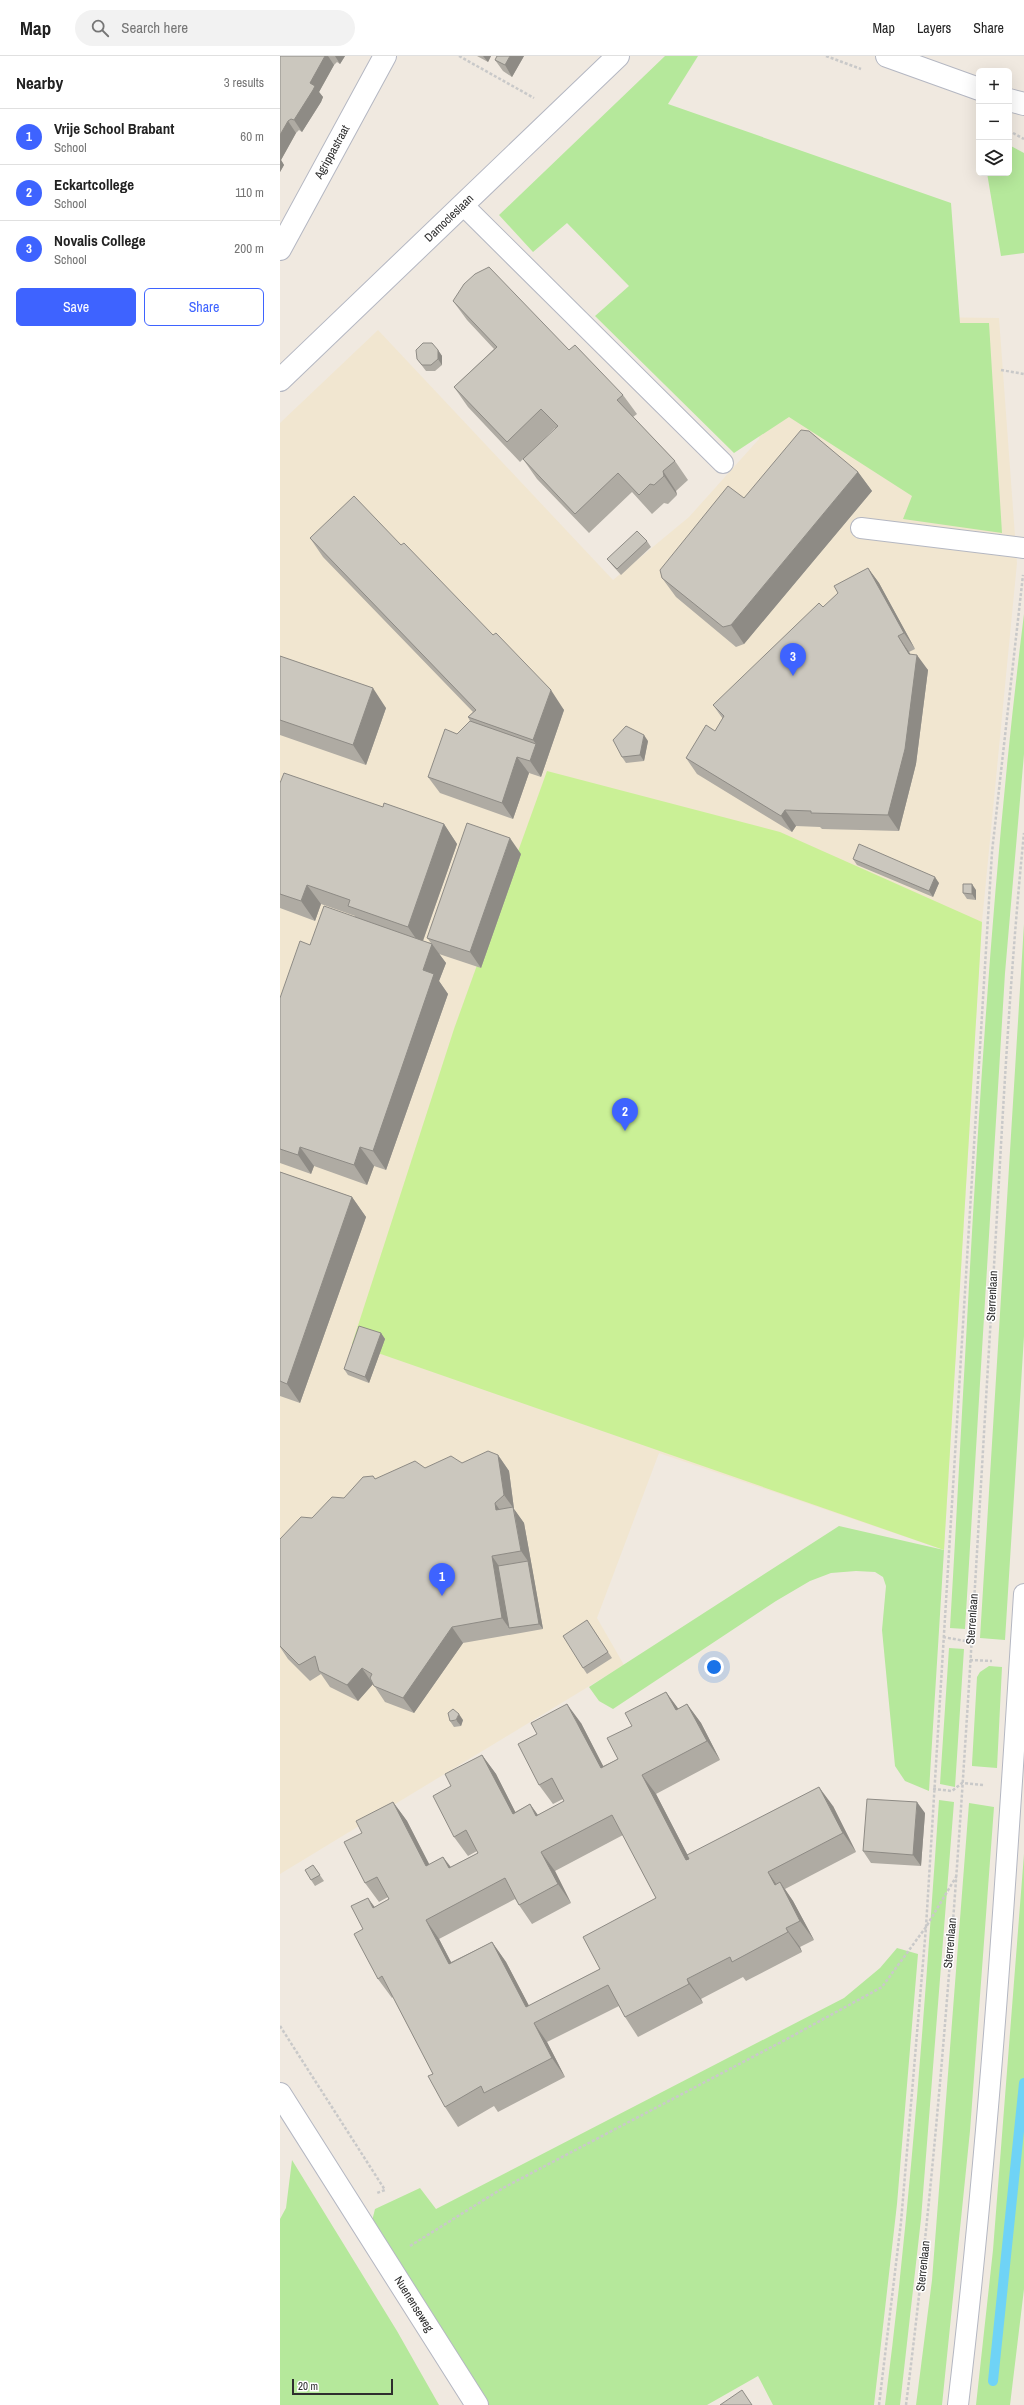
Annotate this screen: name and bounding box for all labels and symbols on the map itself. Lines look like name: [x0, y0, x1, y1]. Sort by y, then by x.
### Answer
street label: Agrippastraat: [310, 122, 353, 183]
street label: Damocleslaan: [421, 191, 477, 245]
pin: 3: [780, 643, 806, 676]
pin: 2: [612, 1098, 638, 1131]
street label: Sterrenlaan: [983, 1270, 1001, 1322]
pin: 1: [429, 1563, 455, 1596]
street label: Sterrenlaan: [962, 1593, 982, 1645]
your location: [704, 1657, 724, 1677]
street label: Sterrenlaan: [940, 1917, 960, 1969]
street label: Sterrenlaan: [912, 2240, 934, 2292]
street label: Nuenenseweg: [391, 2273, 438, 2335]
scale bar: [292, 2377, 393, 2396]

